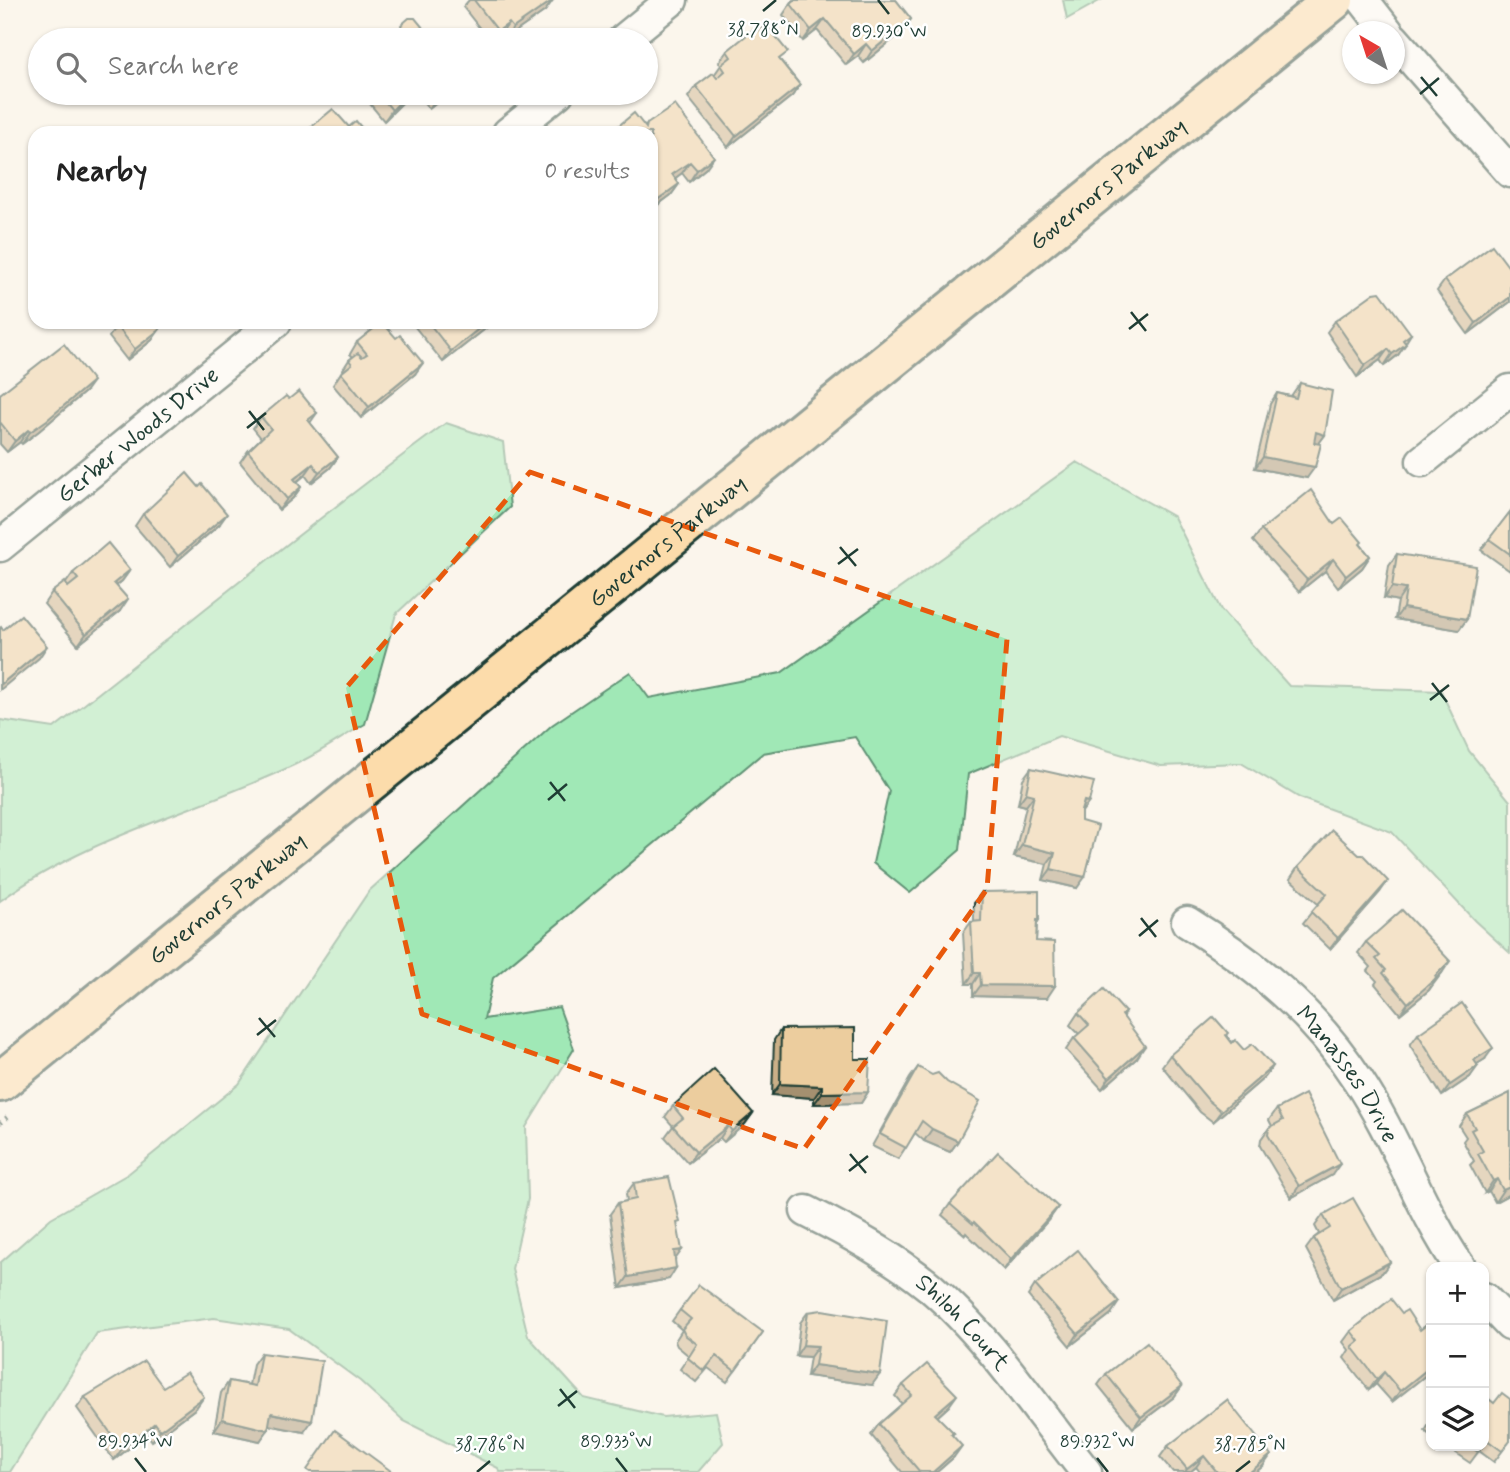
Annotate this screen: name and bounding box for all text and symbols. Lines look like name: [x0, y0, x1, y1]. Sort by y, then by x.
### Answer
text: 38.788°N: [728, 18, 798, 42]
text: 89.930°W: [852, 20, 926, 44]
north arrow: [1342, 21, 1405, 84]
search box: [28, 28, 658, 105]
icon: search: [52, 48, 90, 86]
text: Search here: [108, 50, 239, 84]
street label: Governors Parkway: [1023, 112, 1194, 258]
text: Nearby: [56, 152, 147, 191]
text: 0 results: [544, 157, 630, 187]
street label: Gerber Woods Drive: [51, 360, 226, 511]
street label: Governors Parkway: [583, 469, 753, 615]
street label: Governors Parkway: [142, 826, 313, 973]
street label: Manasses Drive: [1288, 999, 1405, 1148]
map controls: [1426, 1262, 1489, 1451]
button: +: [1426, 1262, 1489, 1325]
street label: Shiloh Court: [909, 1267, 1016, 1378]
button: −: [1426, 1325, 1489, 1388]
button: layers: [1426, 1388, 1489, 1451]
text: 89.934°W: [98, 1430, 172, 1454]
text: 89.933°W: [580, 1430, 652, 1454]
text: 89.932°W: [1060, 1430, 1134, 1454]
text: 38.786°N: [455, 1433, 525, 1457]
text: 38.785°N: [1214, 1433, 1286, 1457]

